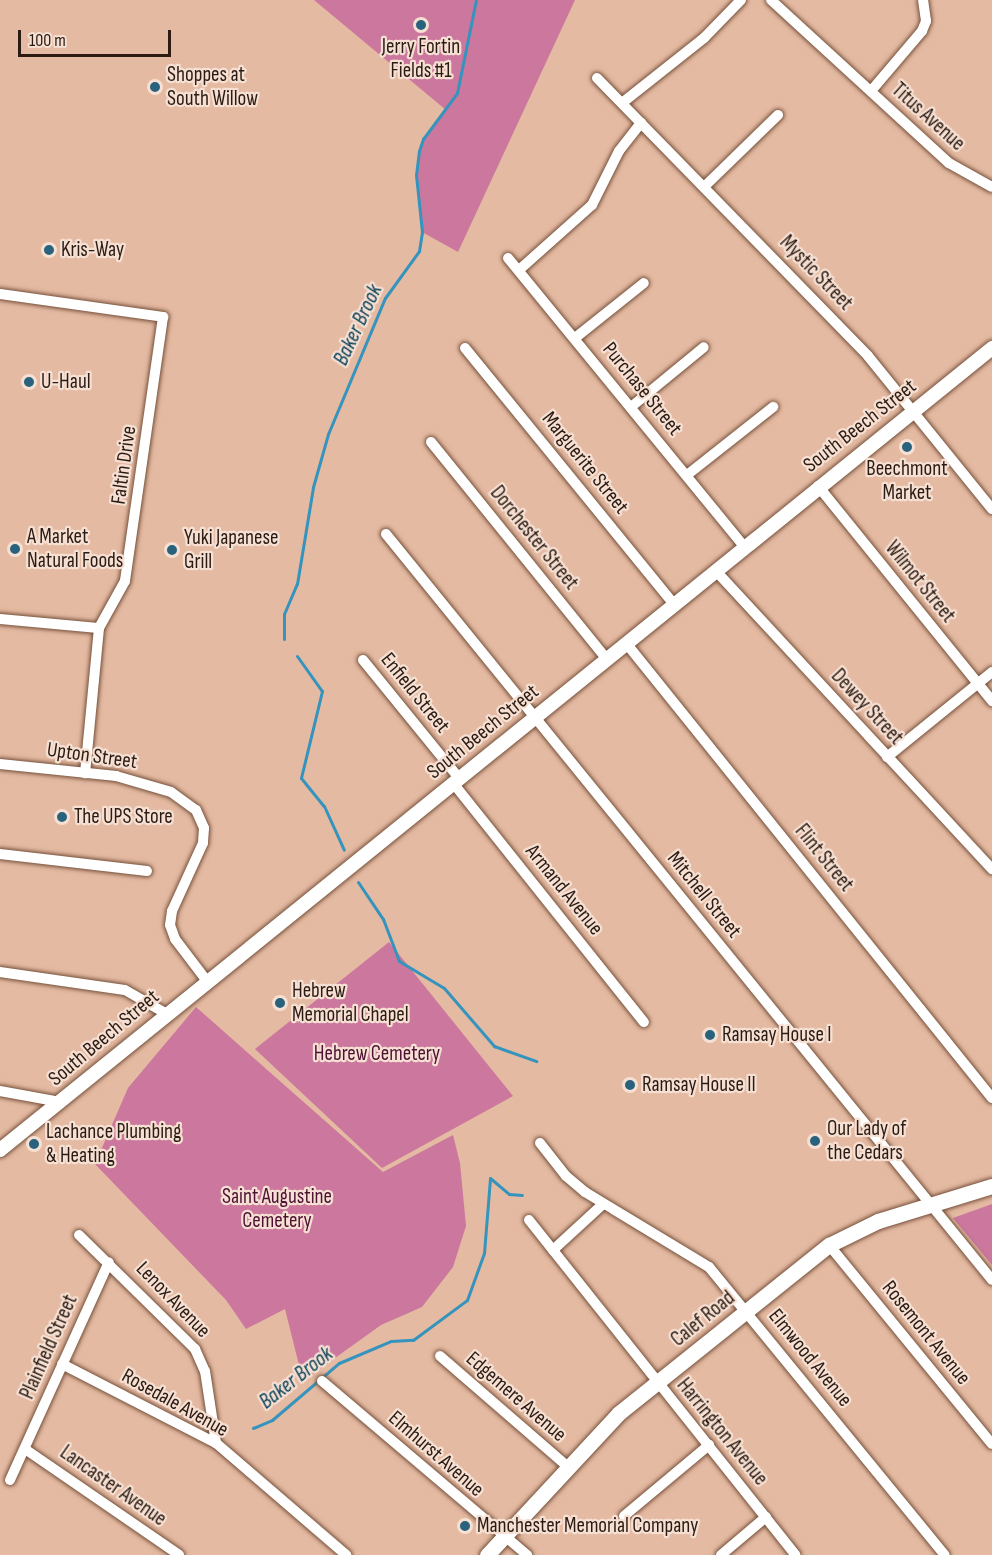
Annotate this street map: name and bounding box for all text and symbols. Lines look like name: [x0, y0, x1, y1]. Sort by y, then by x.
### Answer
scale bar: [21, 18, 174, 56]
marker: Jerry Fortin Fields #1: [414, 18, 428, 32]
text: 100 m: [29, 30, 66, 51]
place label: Jerry Fortin Fields #1: [382, 34, 460, 84]
place label: Shoppes at South Willow: [167, 62, 258, 112]
street label: Titus Avenue: [886, 78, 970, 156]
marker: Shoppes at South Willow: [148, 80, 162, 94]
street label: Mystic Street: [774, 230, 858, 316]
place label: Kris-Way: [61, 237, 124, 263]
marker: Kris-Way: [42, 243, 56, 257]
water label: Baker Brook: [328, 280, 388, 370]
street label: Purchase Street: [597, 337, 687, 441]
place label: U-Haul: [41, 369, 91, 395]
street label: South Beech Street: [798, 374, 922, 478]
marker: U-Haul: [22, 375, 36, 389]
street label: Marguerite Street: [536, 407, 634, 519]
street label: Faltin Drive: [106, 424, 142, 506]
marker: Beechmont Market: [900, 440, 914, 454]
place label: Beechmont Market: [866, 456, 948, 506]
street label: Dorchester Street: [484, 481, 584, 595]
place label: A Market Natural Foods: [27, 524, 123, 574]
place label: Yuki Japanese Grill: [184, 525, 279, 575]
street label: Wilmot Street: [879, 536, 961, 628]
marker: A Market Natural Foods: [8, 542, 22, 556]
marker: Yuki Japanese Grill: [165, 543, 179, 557]
street label: Enfield Street: [375, 648, 455, 738]
street label: Dewey Street: [826, 664, 908, 750]
street label: South Beech Street: [422, 679, 544, 785]
street label: Upton Street: [45, 737, 139, 775]
place label: The UPS Store: [74, 804, 173, 830]
marker: The UPS Store: [55, 810, 69, 824]
street label: Flint Street: [789, 819, 859, 897]
street label: Armand Avenue: [520, 840, 608, 940]
street label: Mitchell Street: [662, 847, 746, 943]
place label: Hebrew Memorial Chapel: [292, 978, 409, 1028]
street label: South Beech Street: [44, 984, 164, 1092]
marker: Hebrew Memorial Chapel: [273, 996, 287, 1010]
place label: Ramsay House I: [722, 1022, 832, 1048]
marker: Ramsay House I: [703, 1028, 717, 1042]
park label: Hebrew Cemetery: [314, 1041, 440, 1067]
place label: Ramsay House II: [642, 1072, 756, 1098]
marker: Ramsay House II: [623, 1078, 637, 1092]
place label: Our Lady of the Cedars: [827, 1116, 906, 1166]
place label: Lachance Plumbing & Heating: [46, 1119, 181, 1169]
marker: Our Lady of the Cedars: [808, 1134, 822, 1148]
marker: Lachance Plumbing & Heating: [27, 1137, 41, 1151]
park label: Saint Augustine Cemetery: [222, 1184, 332, 1234]
street label: Lenox Avenue: [131, 1257, 215, 1343]
street label: Rosemont Avenue: [876, 1276, 976, 1390]
street label: Calef Road: [666, 1286, 740, 1352]
street label: Plainfield Street: [15, 1291, 83, 1403]
street label: Elmwood Avenue: [763, 1304, 857, 1412]
water label: Baker Brook: [254, 1341, 338, 1415]
street label: Edgemere Avenue: [461, 1347, 571, 1447]
street label: Rosedale Avenue: [117, 1363, 233, 1443]
street label: Harrington Avenue: [671, 1373, 773, 1491]
street label: Elmhurst Avenue: [383, 1406, 489, 1502]
street label: Lancaster Avenue: [55, 1440, 171, 1532]
place label: Manchester Memorial Company: [477, 1513, 698, 1539]
marker: Manchester Memorial Company: [458, 1519, 472, 1533]

